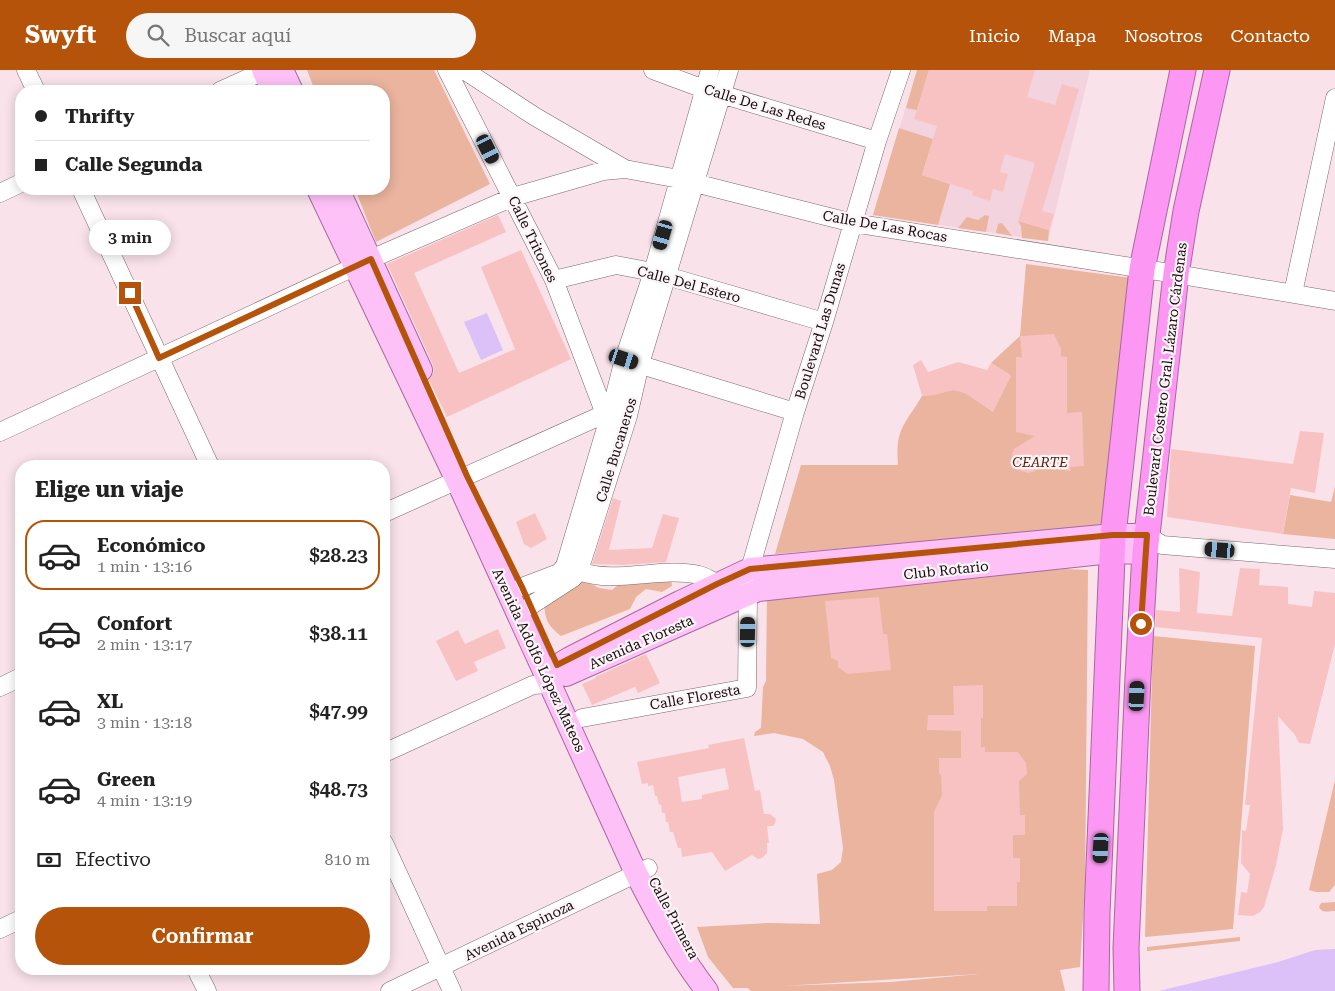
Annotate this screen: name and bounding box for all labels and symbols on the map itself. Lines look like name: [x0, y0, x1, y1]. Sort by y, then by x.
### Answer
street label: Calle De Las Redes: [702, 81, 828, 133]
car: [474, 132, 501, 166]
street label: Calle Tritones: [505, 193, 561, 285]
street label: Calle De Las Rocas: [821, 207, 949, 245]
car: [651, 219, 674, 251]
callout: 3 min: [89, 220, 171, 256]
street label: Boulevard Costero Gral. Lázaro Cárdenas: [1140, 241, 1190, 517]
street label: Boulevard Las Dunas: [792, 261, 848, 401]
street label: Calle Del Estero: [635, 262, 743, 306]
route end: [119, 282, 141, 304]
car: [607, 347, 640, 371]
street label: Calle Bucaneros: [592, 395, 640, 504]
park label: CEARTE: [1012, 454, 1068, 470]
car: [1204, 541, 1235, 559]
street label: Club Rotario: [903, 558, 989, 582]
street label: Avenida Adolfo López Mateos: [489, 566, 589, 755]
street label: Avenida Floresta: [586, 612, 696, 672]
route start: [1130, 613, 1152, 635]
car: [740, 617, 755, 647]
street label: Calle Floresta: [649, 681, 742, 713]
car: [1128, 681, 1145, 711]
car: [1092, 833, 1109, 863]
street label: Calle Primera: [646, 874, 702, 962]
street label: Avenida Espinoza: [462, 896, 577, 963]

